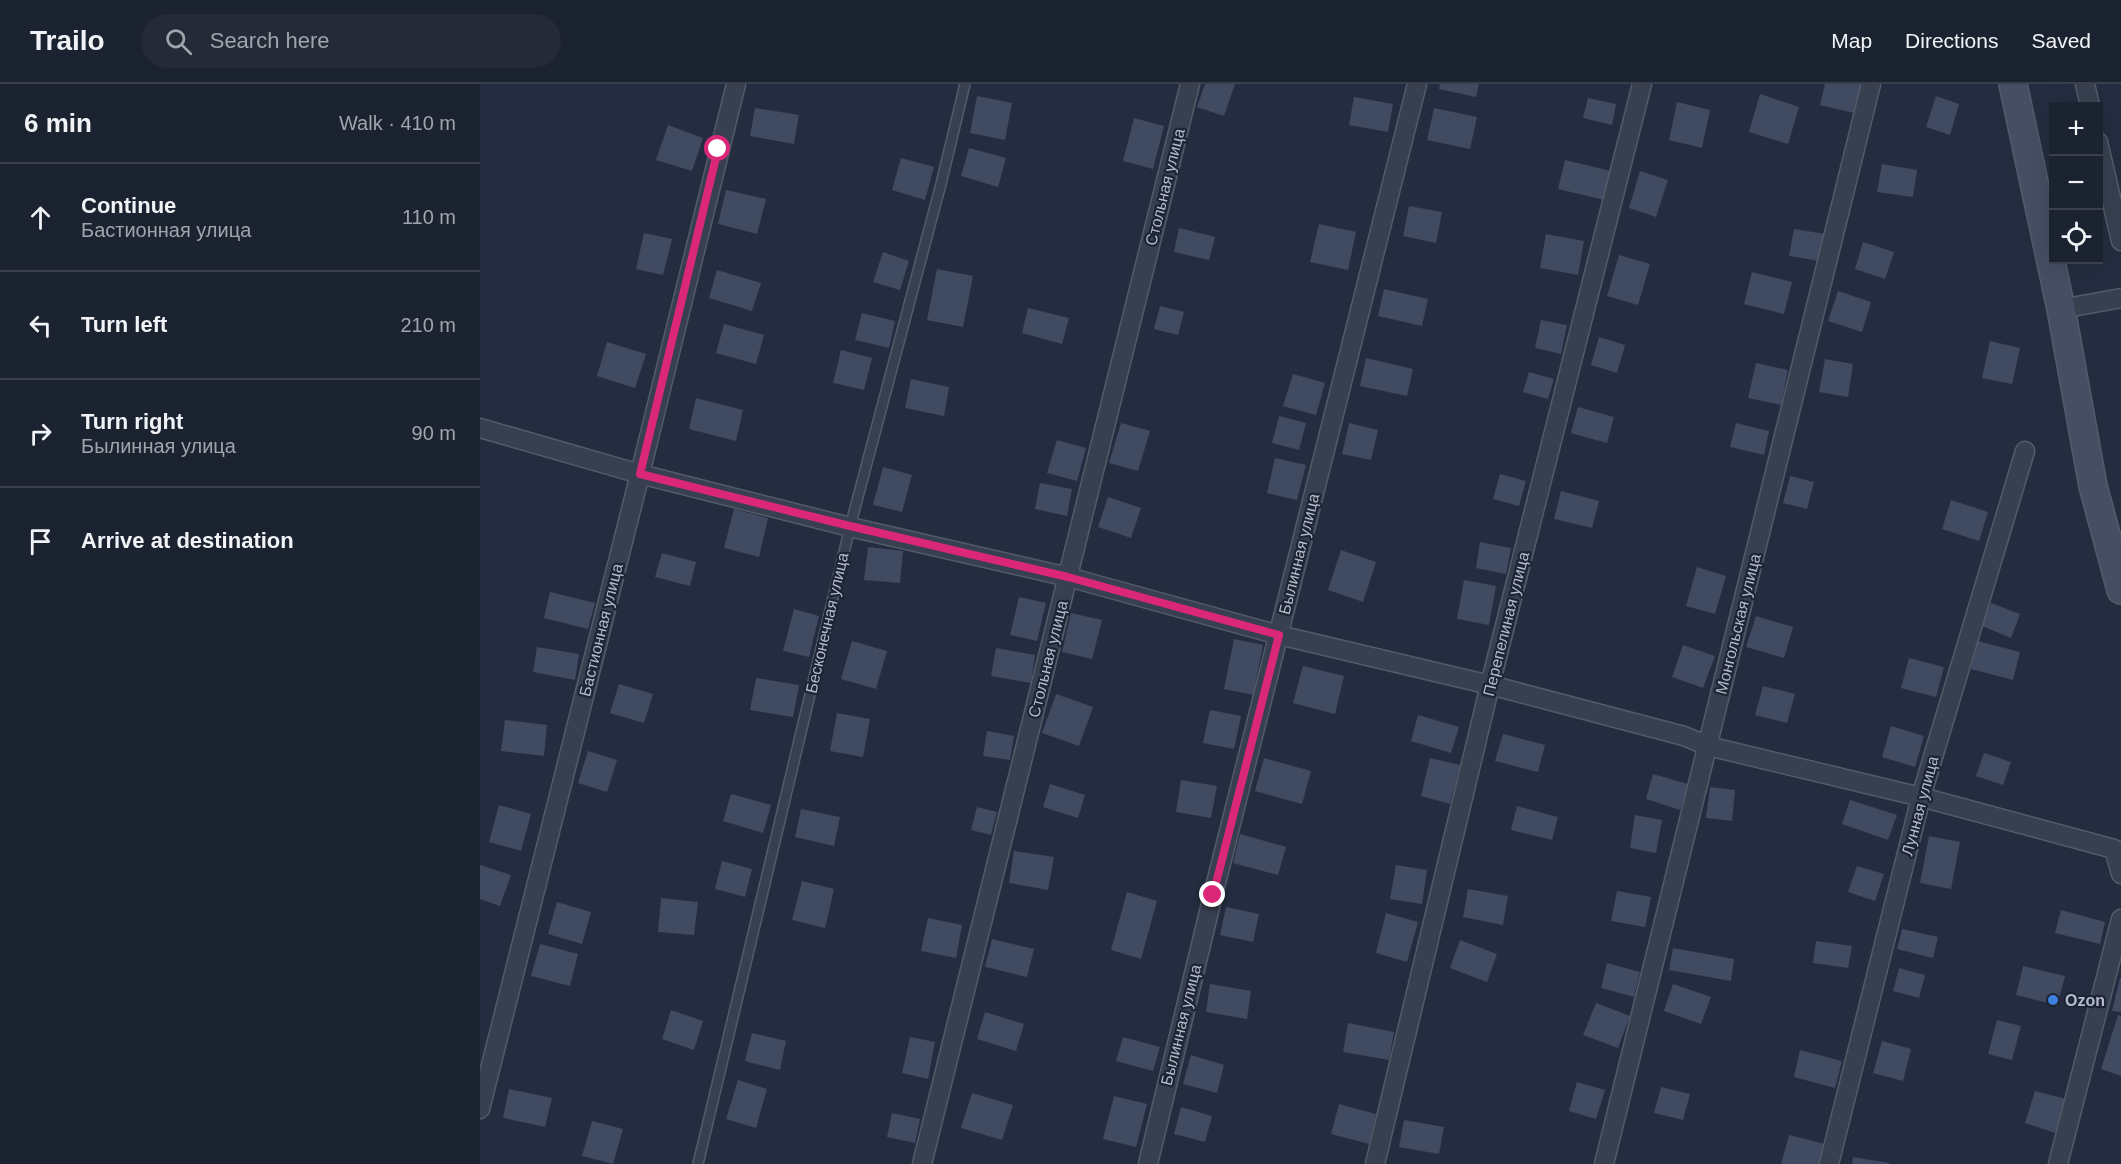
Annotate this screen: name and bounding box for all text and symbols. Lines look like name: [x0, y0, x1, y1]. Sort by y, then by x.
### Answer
search box: [141, 14, 561, 68]
text: Trailo: [30, 25, 105, 56]
icon: search: [162, 25, 195, 58]
text: Search here: [210, 28, 330, 53]
text: Map: [1831, 29, 1872, 52]
text: Directions: [1905, 29, 1998, 52]
text: Saved: [2031, 29, 2091, 52]
map controls: [2049, 102, 2103, 264]
button: +: [2049, 102, 2103, 156]
text: 6 min: [24, 108, 92, 138]
text: Walk · 410 m: [339, 112, 456, 134]
street label: Стольная улица: [1142, 127, 1188, 247]
route start: [704, 135, 730, 161]
button: −: [2049, 156, 2103, 210]
text: Continue: [81, 193, 176, 218]
icon: ahead: [24, 201, 57, 234]
text: 110 m: [402, 206, 456, 228]
button: locate: [2049, 210, 2103, 264]
text: Бастионная улица: [81, 219, 251, 241]
icon: left: [24, 309, 57, 342]
text: Turn left: [81, 312, 167, 337]
text: 210 m: [400, 314, 456, 336]
text: Turn right: [81, 409, 183, 434]
icon: right: [24, 417, 57, 450]
text: 90 m: [412, 422, 456, 444]
text: Былинная улица: [81, 435, 236, 457]
street label: Былинная улица: [1276, 492, 1322, 616]
icon: arrive: [24, 525, 57, 558]
text: Arrive at destination: [81, 528, 294, 553]
street label: Перепелиная улица: [1480, 550, 1532, 698]
street label: Бесконечная улица: [803, 551, 851, 695]
street label: Монгольская улица: [1712, 552, 1764, 696]
street label: Бастионная улица: [576, 562, 626, 698]
street label: Стольная улица: [1025, 599, 1071, 719]
street label: Лунная улица: [1899, 754, 1941, 858]
route end: [1199, 881, 1225, 907]
street label: Былинная улица: [1158, 963, 1204, 1087]
place label: Ozon: [2065, 992, 2105, 1009]
marker: Ozon: [2046, 993, 2060, 1007]

